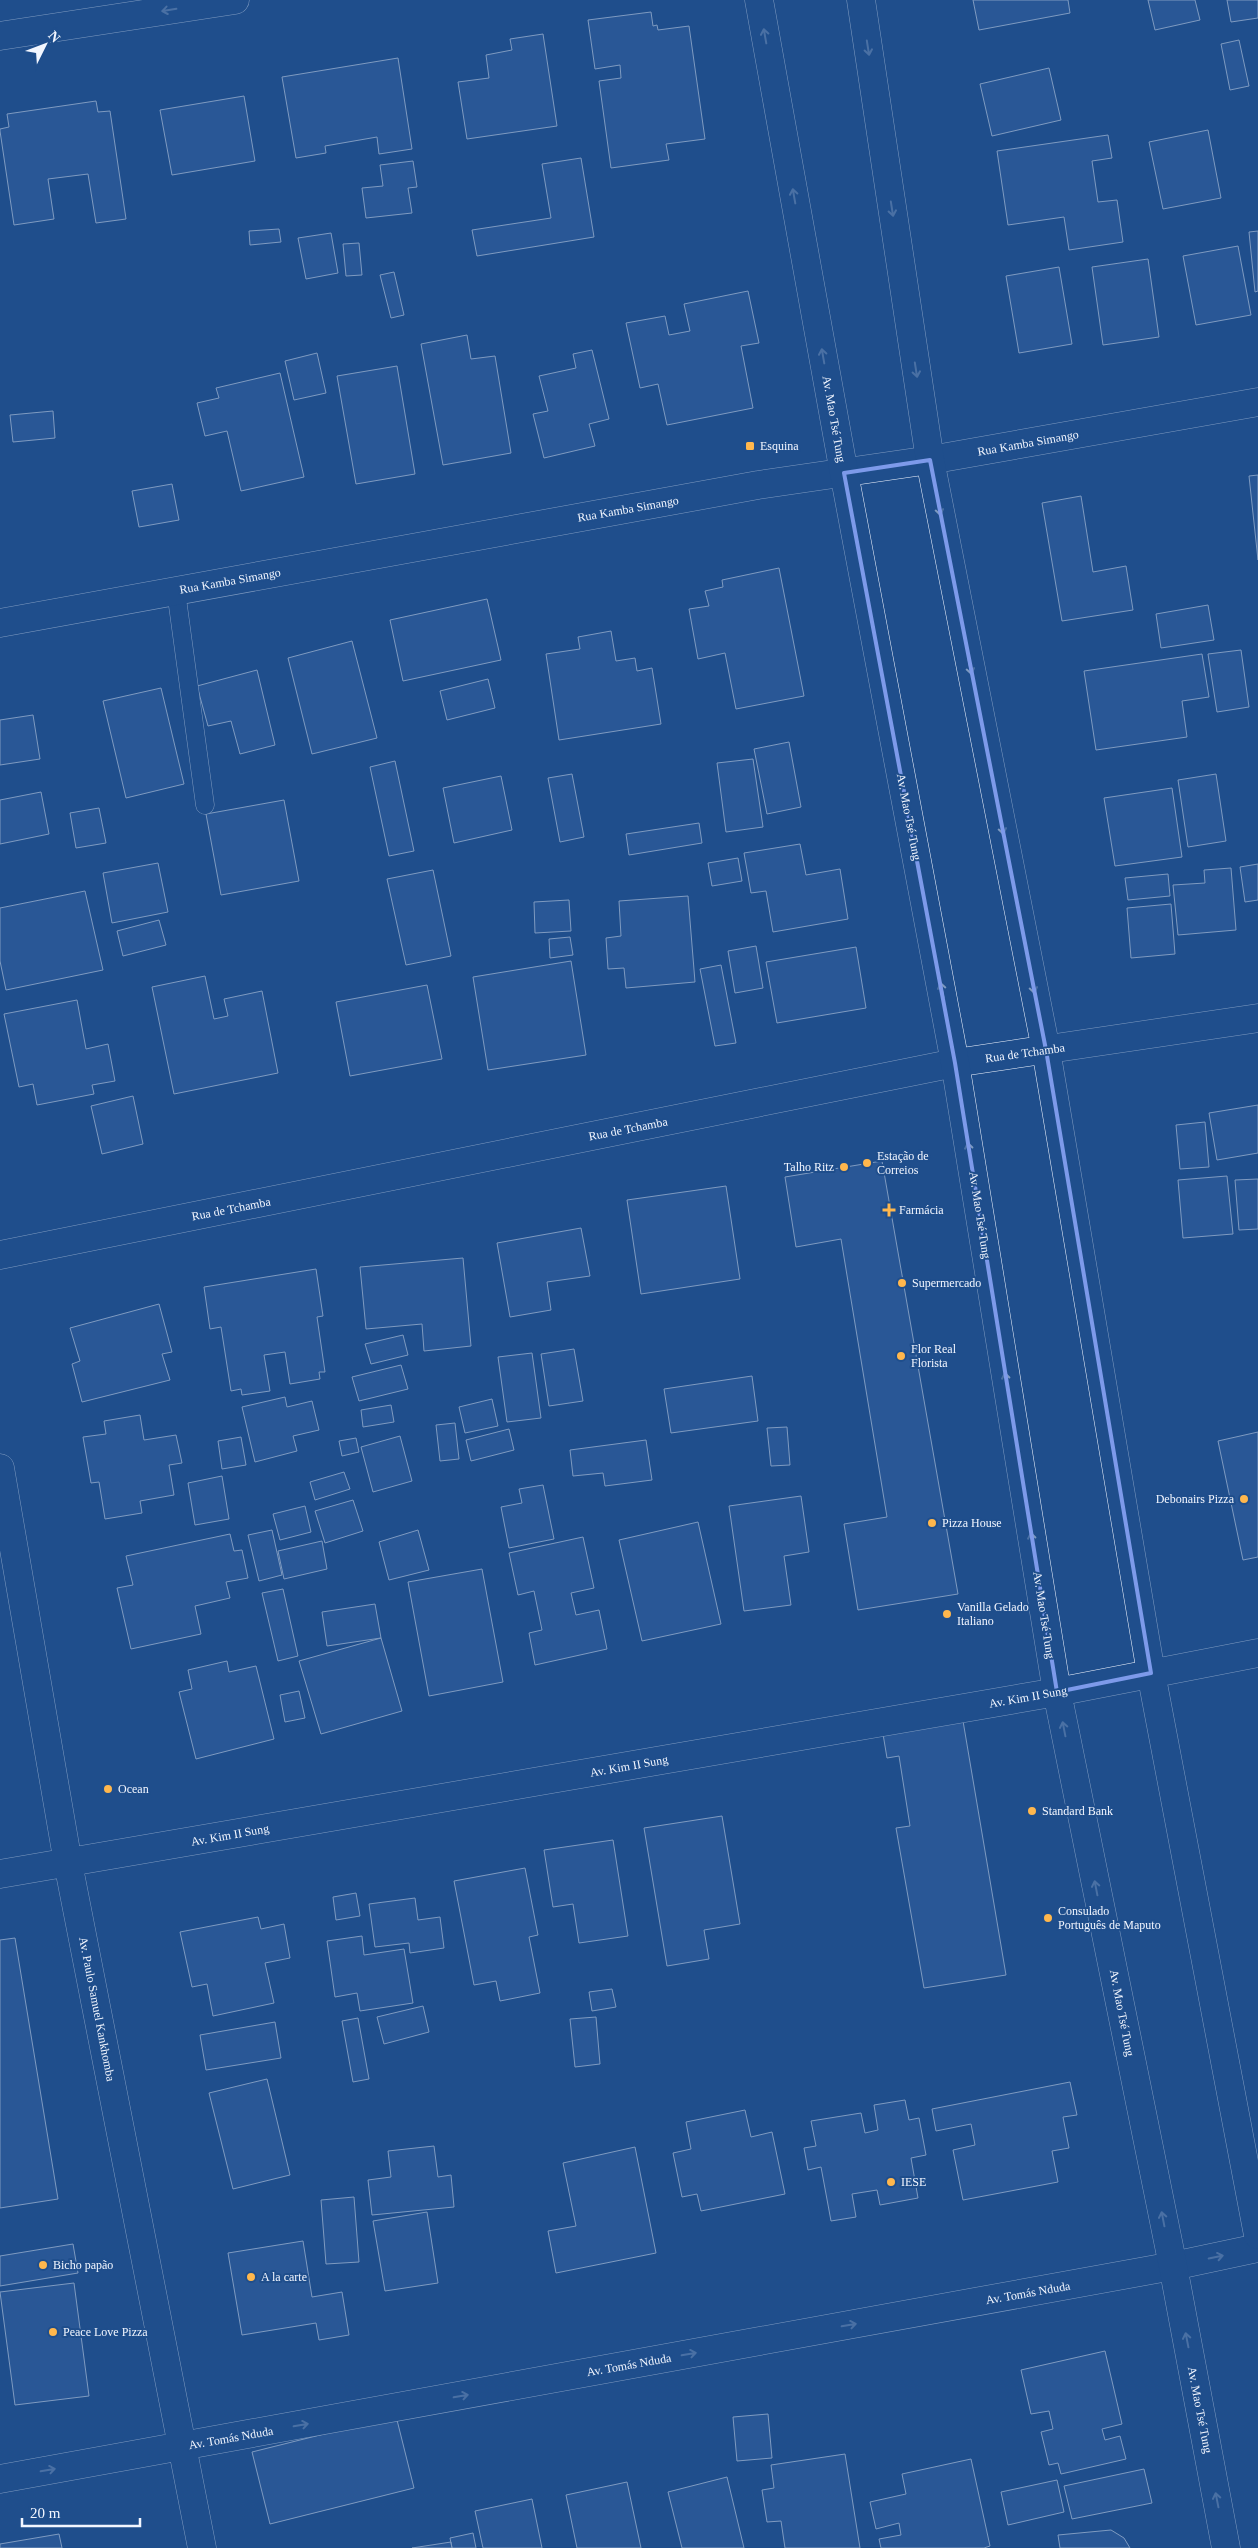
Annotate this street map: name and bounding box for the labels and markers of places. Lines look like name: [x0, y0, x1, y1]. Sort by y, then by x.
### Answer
place label: Esquina: [760, 439, 799, 453]
marker: Esquina: [744, 440, 756, 452]
place label: Estação de Correios: [877, 1149, 929, 1177]
marker: Estação de Correios: [861, 1157, 873, 1169]
place label: Talho Ritz: [784, 1160, 834, 1174]
marker: Talho Ritz: [838, 1161, 850, 1173]
place label: Farmácia: [899, 1203, 944, 1217]
marker: Farmácia: [883, 1204, 895, 1216]
place label: Supermercado: [912, 1276, 981, 1290]
marker: Supermercado: [896, 1277, 908, 1289]
place label: Flor Real Florista: [911, 1342, 957, 1370]
marker: Flor Real Florista: [895, 1350, 907, 1362]
place label: Debonairs Pizza: [1156, 1492, 1235, 1506]
marker: Debonairs Pizza: [1238, 1493, 1250, 1505]
place label: Pizza House: [942, 1516, 1002, 1530]
marker: Pizza House: [926, 1517, 938, 1529]
place label: Vanilla Gelado Italiano: [957, 1600, 1029, 1628]
marker: Vanilla Gelado Italiano: [941, 1608, 953, 1620]
place label: Ocean: [118, 1782, 149, 1796]
marker: Ocean: [102, 1783, 114, 1795]
place label: Standard Bank: [1042, 1804, 1113, 1818]
marker: Standard Bank: [1026, 1805, 1038, 1817]
place label: Consulado Português de Maputo: [1058, 1904, 1161, 1932]
marker: Consulado Português de Maputo: [1042, 1912, 1054, 1924]
place label: IESE: [901, 2175, 926, 2189]
marker: IESE: [885, 2176, 897, 2188]
place label: Bicho papão: [53, 2258, 113, 2272]
marker: Bicho papão: [37, 2259, 49, 2271]
place label: A la carte: [261, 2270, 307, 2284]
marker: A la carte: [245, 2271, 257, 2283]
place label: Peace Love Pizza: [63, 2325, 148, 2339]
marker: Peace Love Pizza: [47, 2326, 59, 2338]

